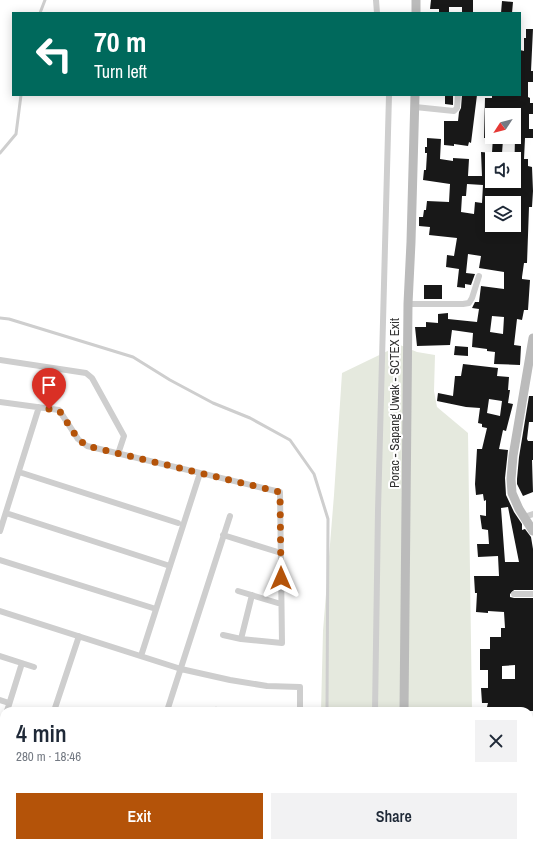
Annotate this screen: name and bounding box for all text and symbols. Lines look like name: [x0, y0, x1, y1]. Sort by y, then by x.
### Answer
text: 70 m: [94, 23, 146, 61]
icon: left: [28, 28, 80, 80]
text: Turn left: [94, 59, 147, 84]
north arrow: [485, 108, 521, 144]
map controls: [485, 108, 521, 232]
button: sound: [485, 152, 521, 188]
button: layers: [485, 196, 521, 232]
street label: Porac - Sapang Uwak - SCTEX Exit: [386, 318, 403, 488]
pin: [32, 368, 66, 409]
icon: arrive: [38, 374, 60, 396]
position arrow: [260, 557, 302, 599]
text: 4 min: [16, 717, 67, 749]
button: close: [475, 720, 517, 762]
text: 280 m · 18:46: [16, 748, 81, 765]
button: Exit: [16, 793, 263, 839]
button: Share: [271, 793, 517, 839]

